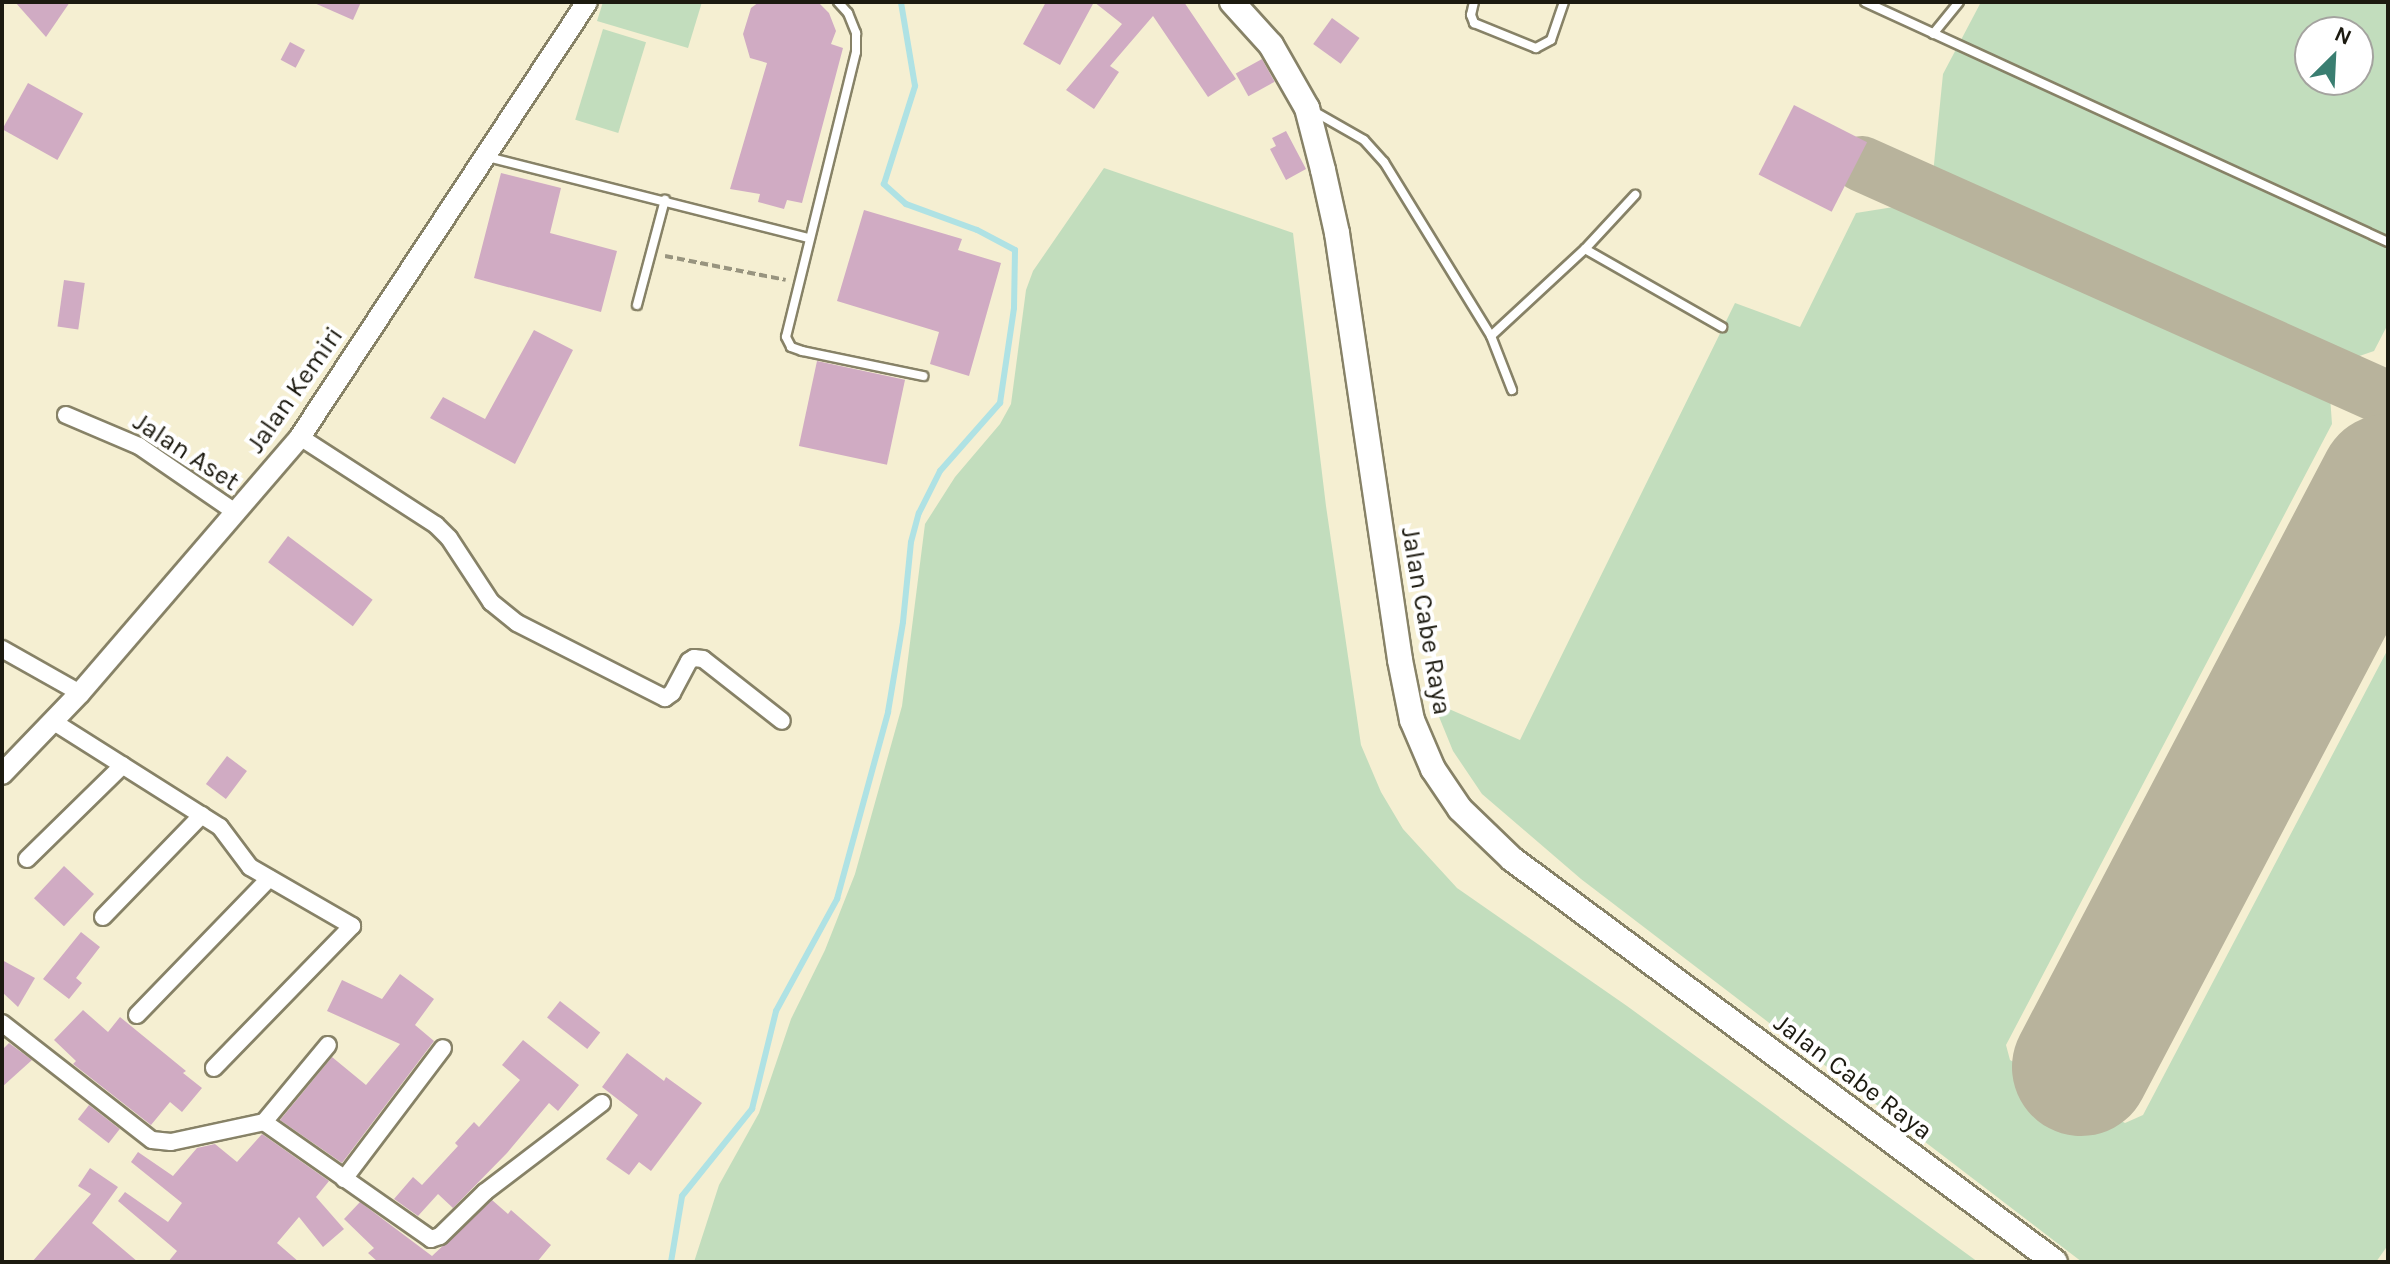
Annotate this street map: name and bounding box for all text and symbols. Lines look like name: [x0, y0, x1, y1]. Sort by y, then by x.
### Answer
north arrow: [2294, 16, 2374, 96]
text: N: [2330, 21, 2355, 51]
street label: Jalan Kemiri: [240, 321, 350, 459]
street label: Jalan Aset: [127, 406, 245, 498]
street label: Jalan Cabe Raya: [1394, 525, 1458, 717]
street label: Jalan Cabe Raya: [1768, 1007, 1938, 1147]

